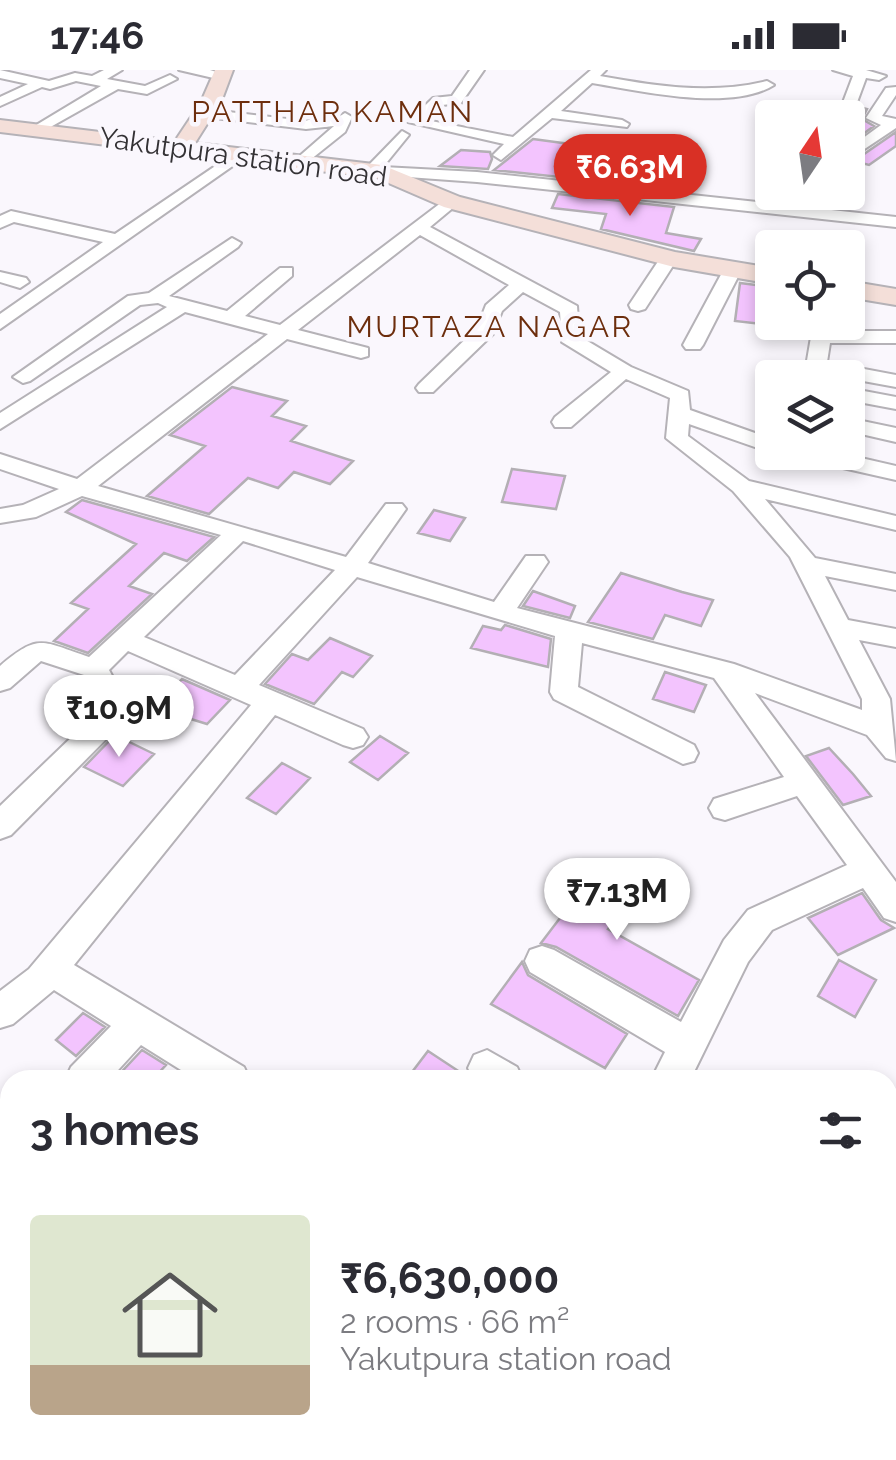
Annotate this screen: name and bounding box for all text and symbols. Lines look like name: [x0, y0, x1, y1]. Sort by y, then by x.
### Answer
text: 17:46: [50, 13, 144, 58]
district label: PATTHAR KAMAN: [191, 94, 475, 129]
north arrow: [755, 100, 865, 210]
map controls: [755, 100, 865, 470]
street label: Yakutpura station road: [97, 120, 389, 194]
pin: ₹6.63M: [549, 134, 711, 219]
text: ₹6.63M: [576, 148, 684, 185]
button: locate: [755, 230, 865, 340]
district label: MURTAZA NAGAR: [346, 309, 634, 344]
button: layers: [755, 360, 865, 470]
pin: ₹10.9M: [38, 675, 200, 760]
text: ₹10.9M: [66, 689, 172, 726]
pin: ₹7.13M: [536, 858, 698, 943]
text: ₹7.13M: [566, 872, 668, 909]
icon: filters: [813, 1103, 868, 1158]
text: 3 homes: [30, 1106, 199, 1155]
text: ₹6,630,000: [340, 1254, 559, 1303]
icon: home: [110, 1255, 230, 1375]
text: 2 rooms · 66 m²: [340, 1303, 569, 1340]
text: Yakutpura station road: [340, 1340, 672, 1377]

